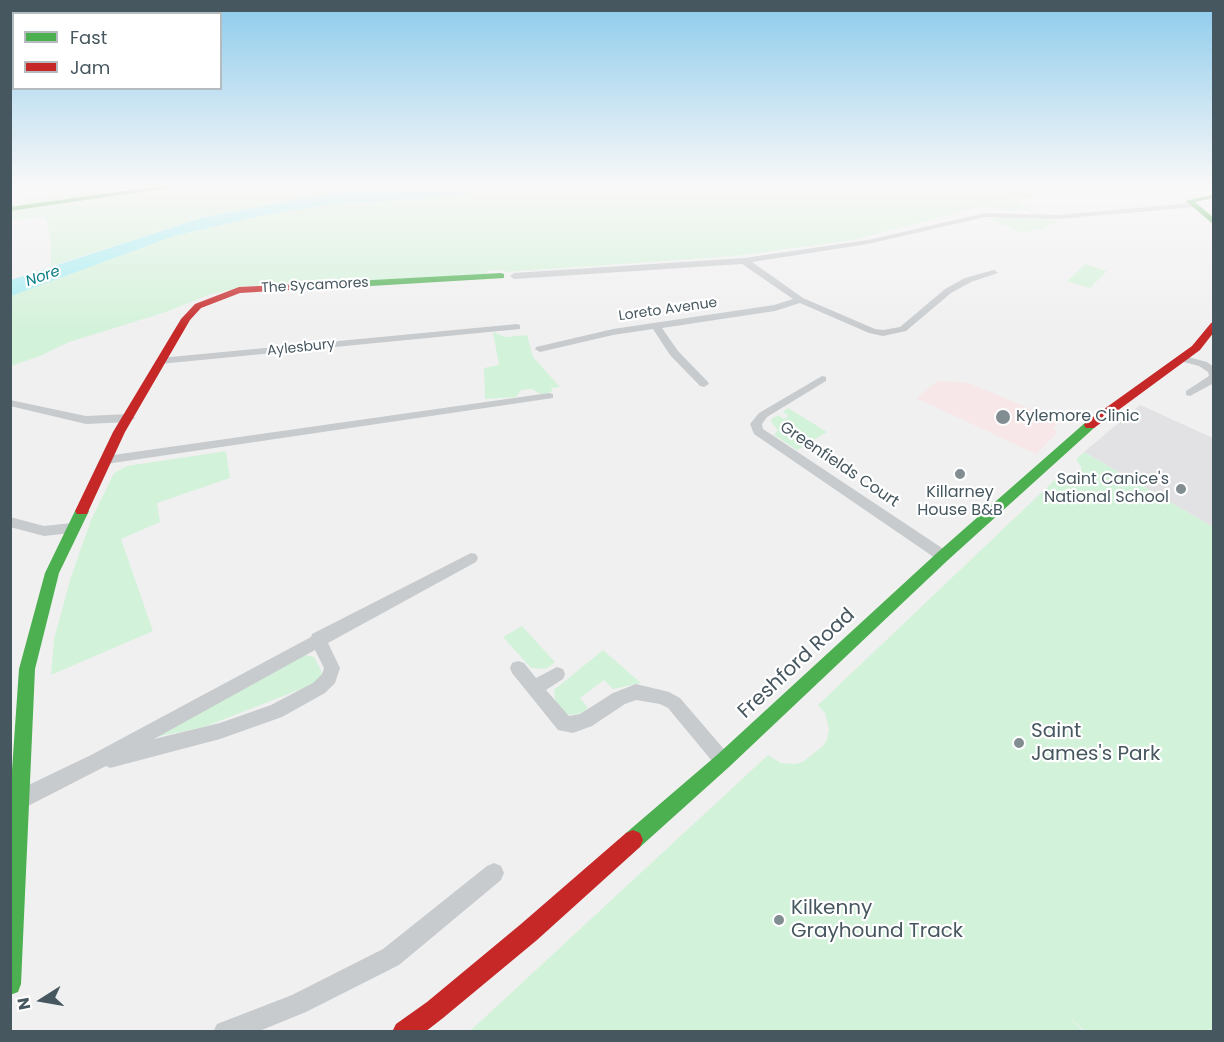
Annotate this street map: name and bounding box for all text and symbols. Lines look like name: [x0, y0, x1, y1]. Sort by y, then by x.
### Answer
legend: [12, 12, 222, 90]
text: Fast: [70, 25, 107, 50]
text: Jam: [70, 55, 110, 80]
water label: Nore: [24, 263, 62, 291]
street label: The Sycamores: [261, 275, 369, 297]
street label: Loreto Avenue: [618, 295, 718, 325]
street label: Aylesbury: [266, 336, 336, 360]
place label: Kylemore Clinic: [1016, 407, 1139, 427]
marker: Kylemore Clinic: [994, 408, 1012, 426]
street label: Greenfields Court: [776, 418, 902, 512]
marker: Killarney House B&B: [953, 467, 967, 481]
place label: Saint Canice's National School: [1044, 470, 1169, 508]
marker: Saint Canice's National School: [1174, 482, 1188, 496]
place label: Killarney House B&B: [917, 483, 1003, 521]
street label: Freshford Road: [734, 604, 860, 724]
place label: Saint James's Park: [1031, 720, 1160, 767]
marker: Saint James's Park: [1012, 736, 1026, 750]
place label: Kilkenny Grayhound Track: [791, 897, 963, 944]
marker: Kilkenny Grayhound Track: [772, 913, 786, 927]
north arrow: [12, 970, 72, 1030]
text: N: [11, 995, 36, 1012]

